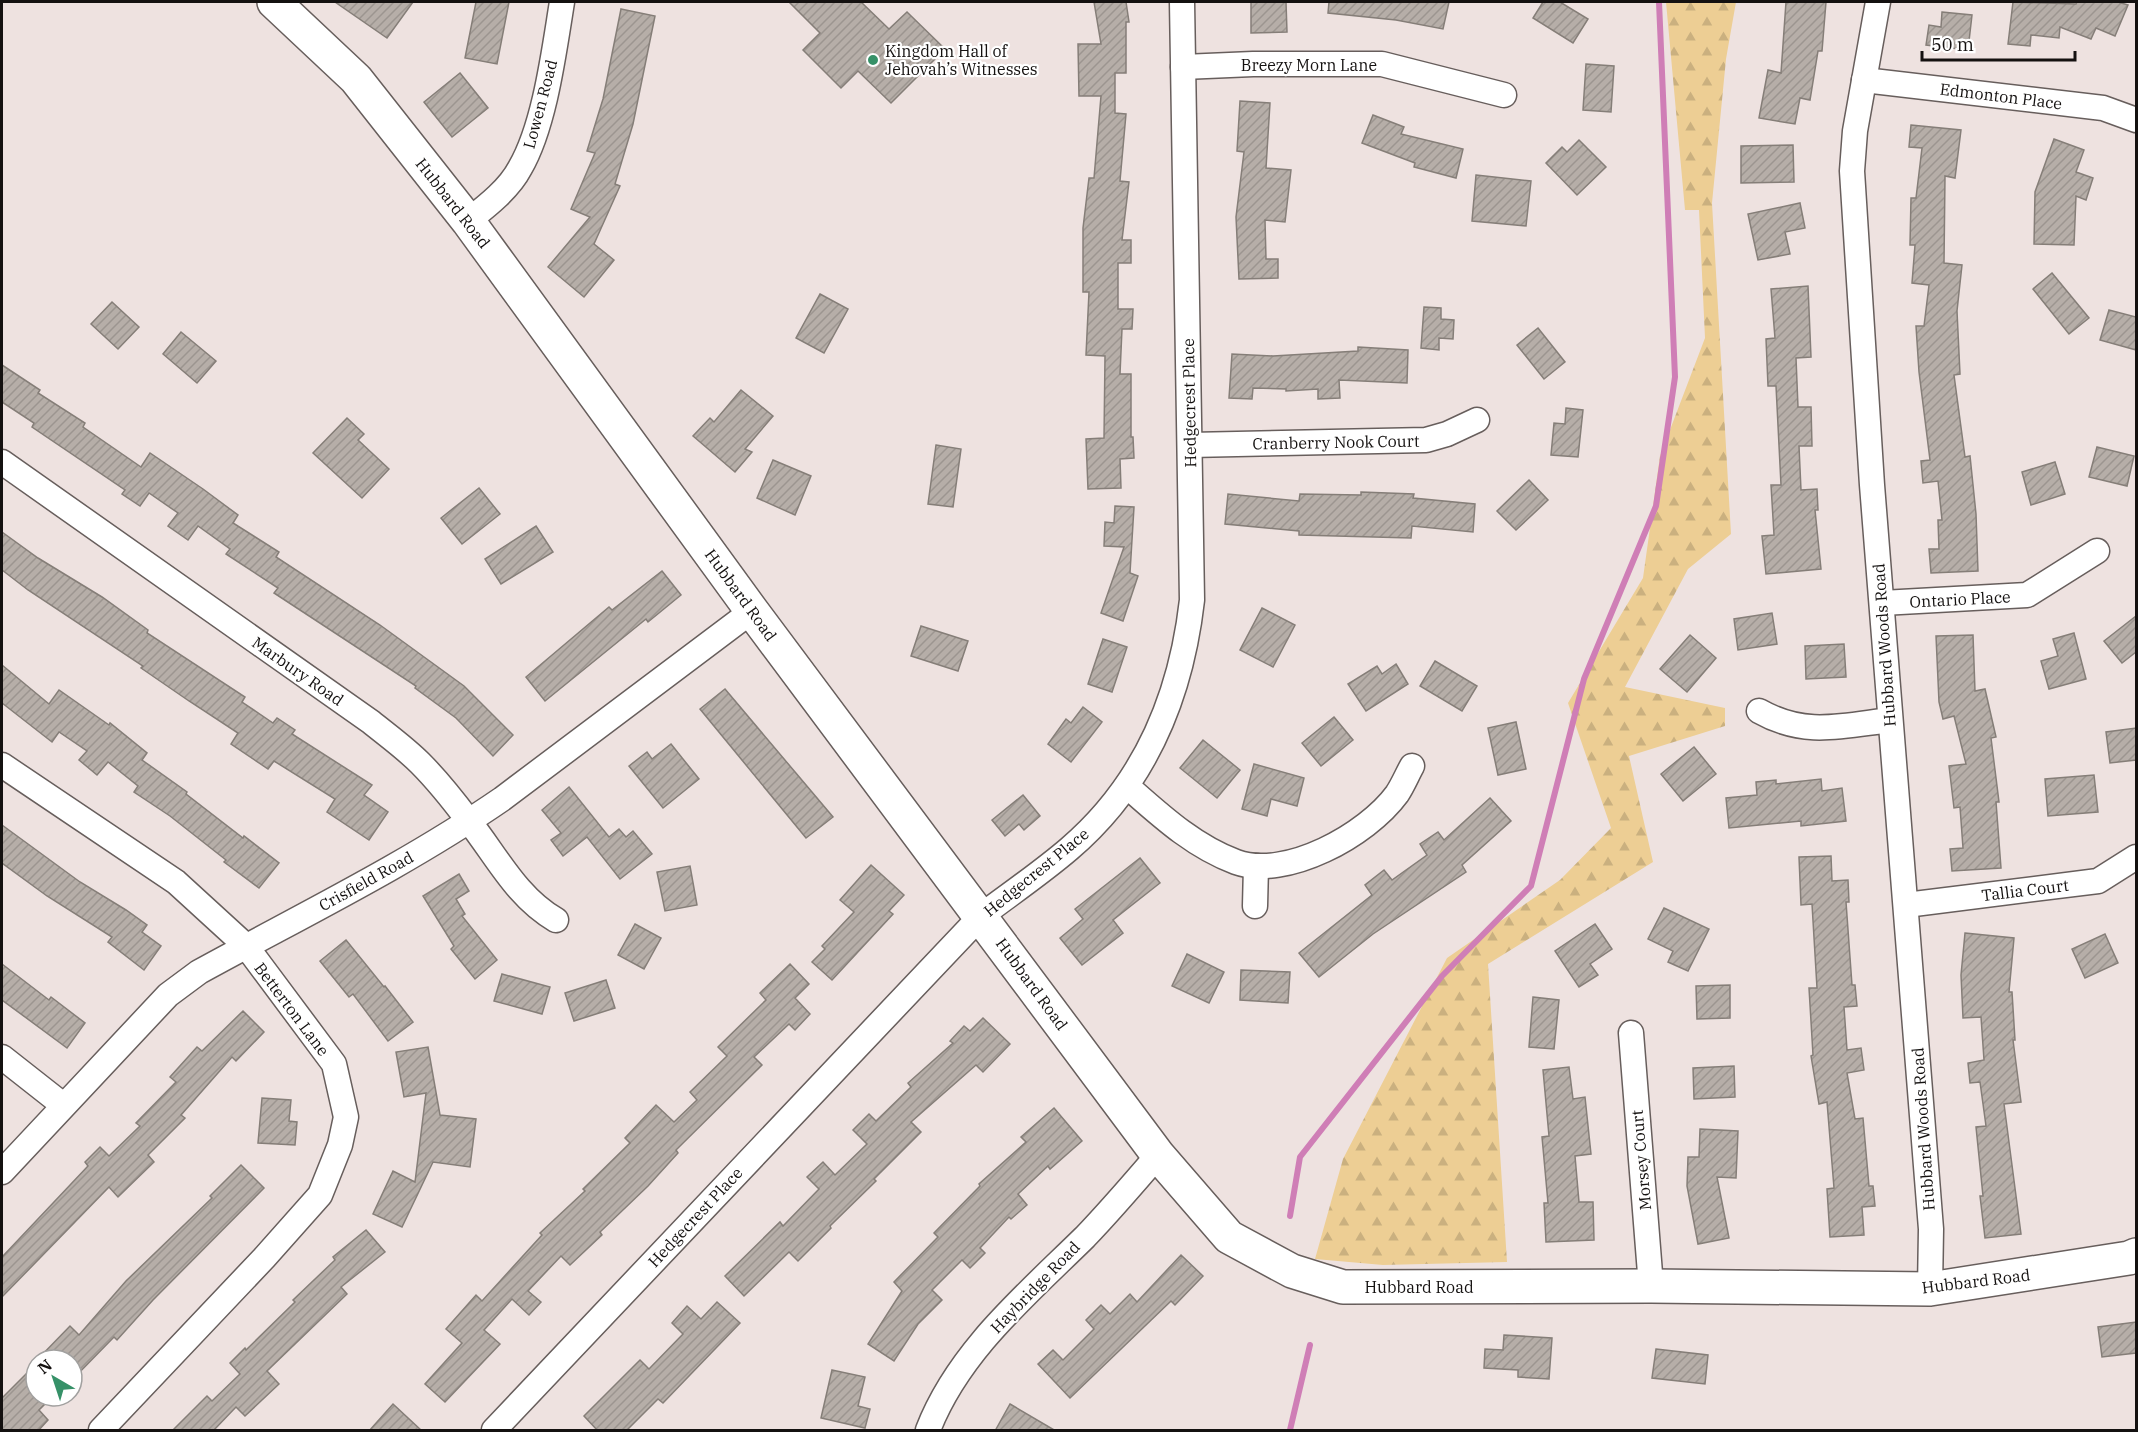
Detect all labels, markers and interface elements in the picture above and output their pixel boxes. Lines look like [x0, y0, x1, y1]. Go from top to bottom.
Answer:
scale bar [1922, 24, 2075, 62]
text: 50 m [1931, 33, 1974, 56]
place label: Kingdom Hall of Jehovah’s Witnesses [885, 41, 1038, 79]
marker: Kingdom Hall of Jehovah’s Witnesses [866, 53, 880, 67]
street label: Breezy Morn Lane [1241, 55, 1377, 75]
street label: Lowen Road [519, 57, 562, 151]
street label: Edmonton Place [1939, 79, 2063, 113]
street label: Hubbard Road [411, 154, 495, 252]
street label: Hedgecrest Place [1178, 338, 1200, 468]
street label: Cranberry Nook Court [1252, 431, 1420, 453]
street label: Hubbard Road [701, 545, 781, 645]
street label: Hubbard Woods Road [1868, 562, 1900, 727]
street label: Ontario Place [1909, 586, 2011, 612]
street label: Marbury Road [248, 632, 348, 710]
street label: Hedgecrest Place [979, 823, 1093, 921]
street label: Crisfield Road [315, 847, 417, 915]
street label: Tallia Court [1980, 875, 2070, 905]
street label: Hubbard Road [992, 934, 1072, 1034]
street label: Betterton Lane [250, 958, 334, 1060]
street label: Hubbard Woods Road [1907, 1046, 1939, 1211]
street label: Morsey Court [1627, 1109, 1655, 1211]
street label: Hedgecrest Place [644, 1163, 746, 1271]
street label: Haybridge Road [986, 1237, 1084, 1337]
street label: Hubbard Road [1921, 1264, 2032, 1298]
street label: Hubbard Road [1364, 1277, 1474, 1297]
north arrow [24, 1348, 84, 1408]
text: N [33, 1355, 56, 1378]

